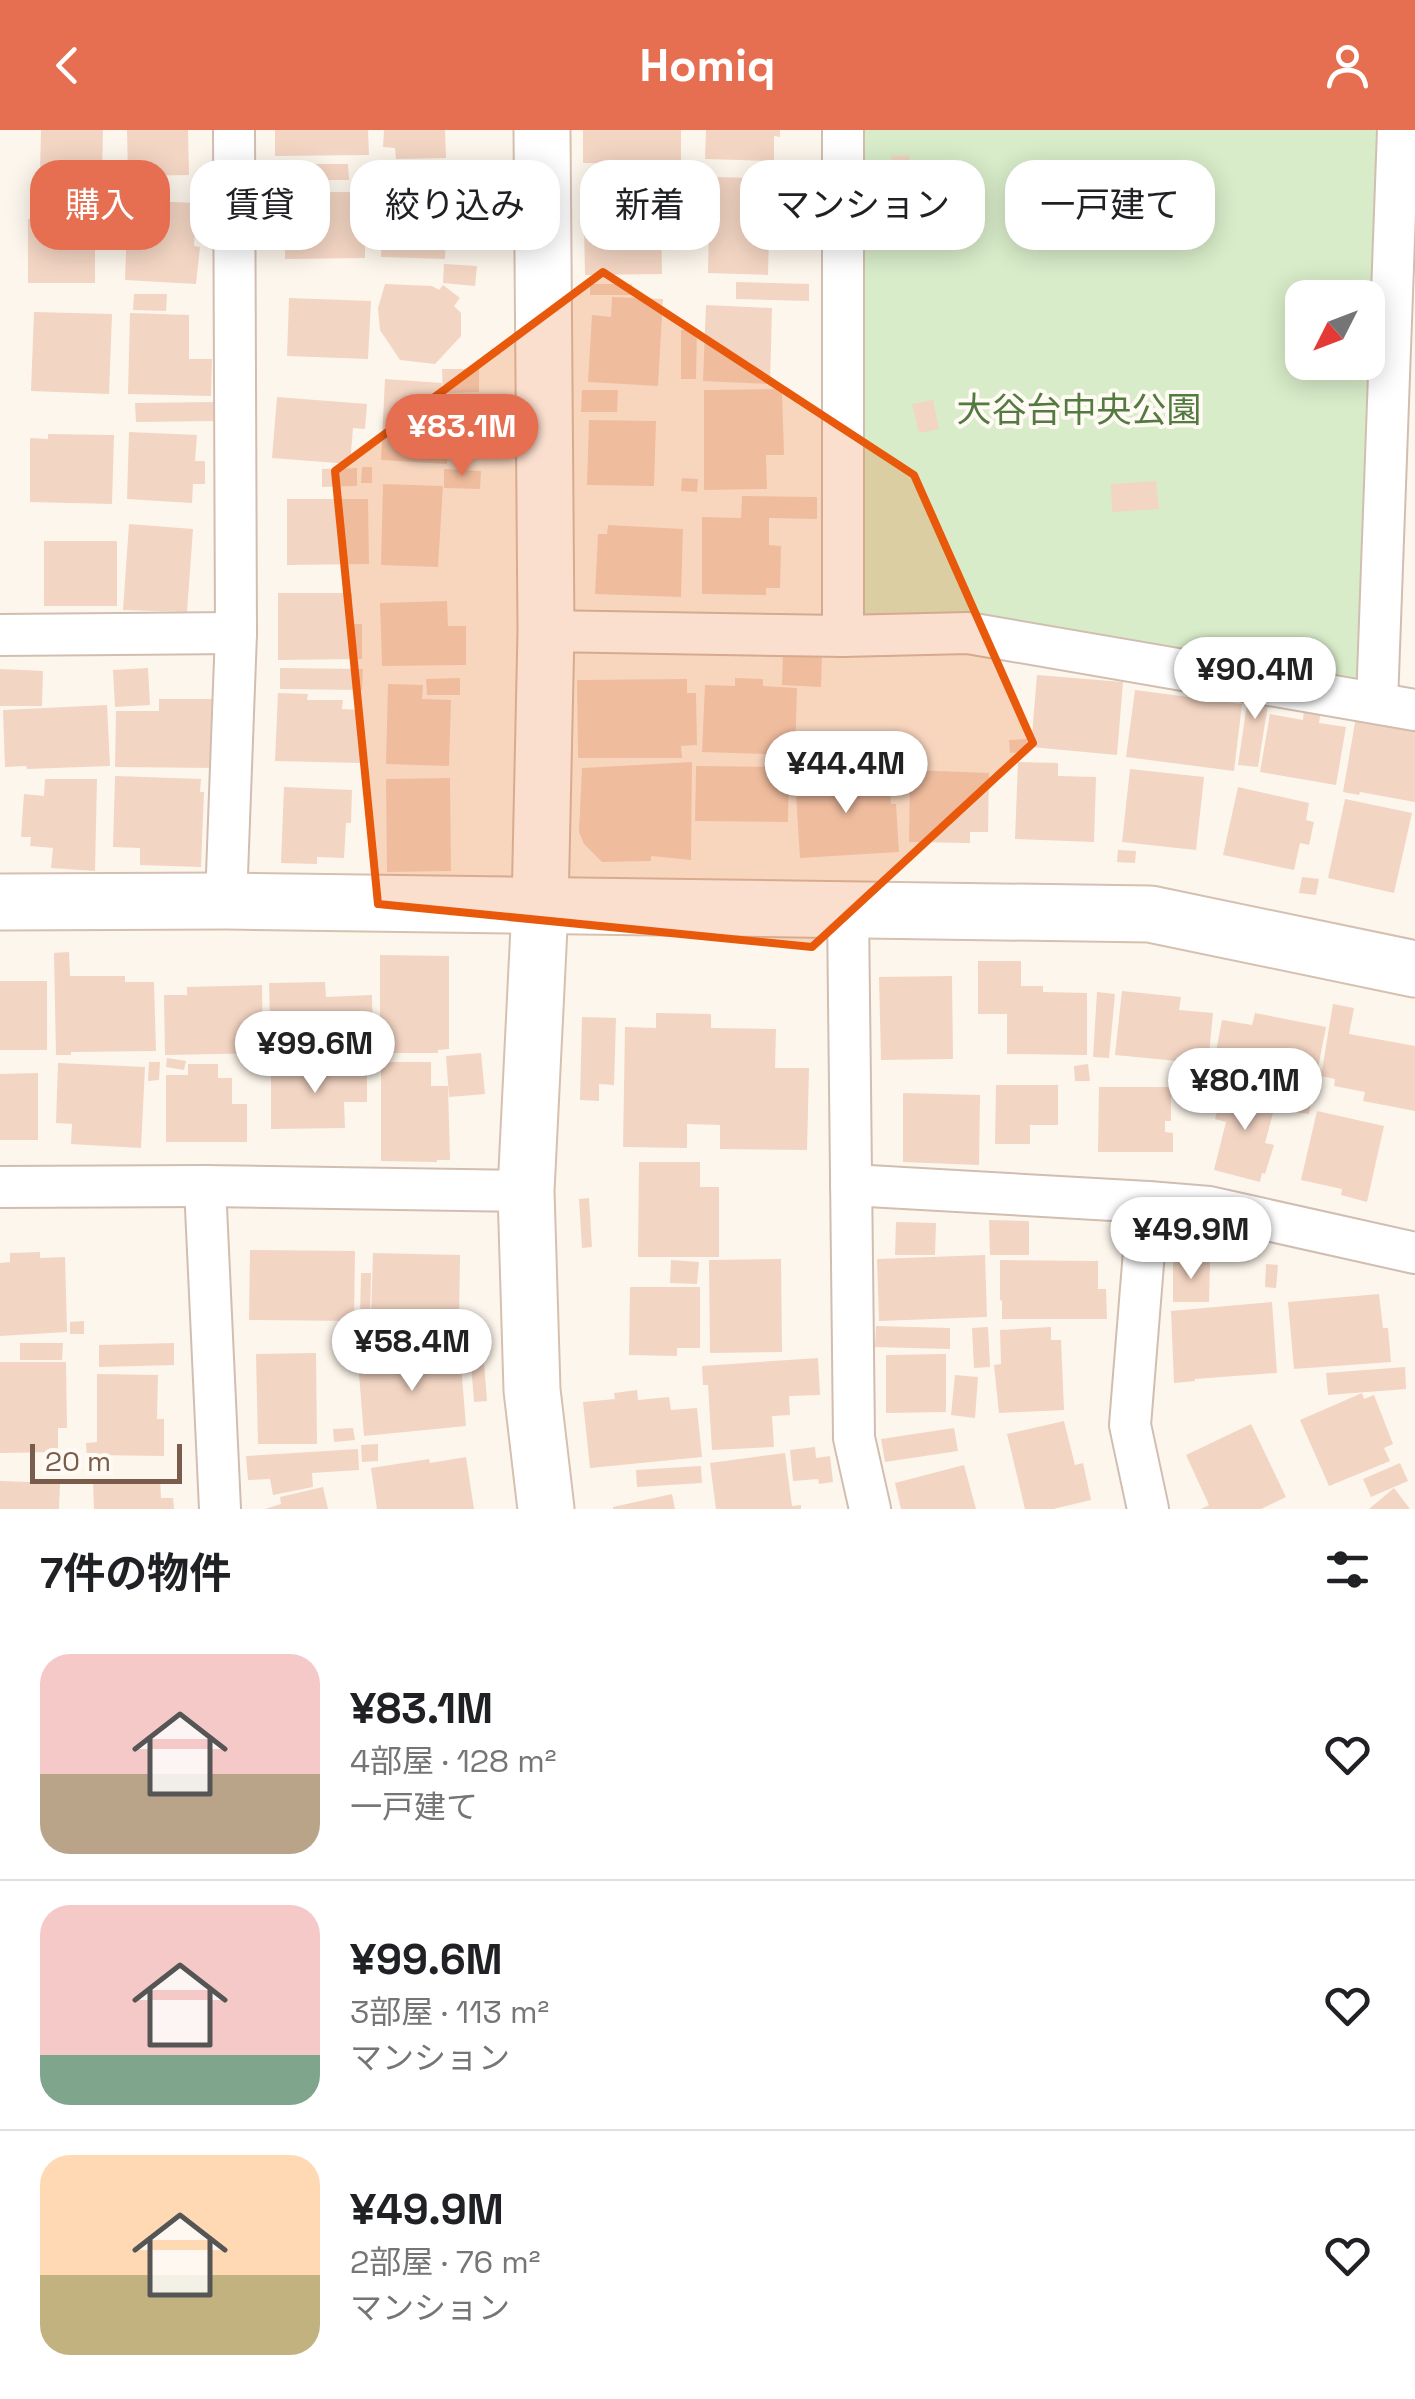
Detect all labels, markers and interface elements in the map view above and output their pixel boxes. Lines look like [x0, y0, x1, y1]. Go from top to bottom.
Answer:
text: Homiq [639, 37, 776, 94]
icon: back [40, 38, 95, 93]
icon: person [1320, 38, 1375, 93]
chip: 購入 [30, 160, 170, 250]
chip: 賃貸 [190, 160, 330, 250]
chip: 絞り込み [350, 160, 560, 250]
chip: 新着 [580, 160, 720, 250]
chip: マンション [740, 160, 985, 250]
chip: 一戸建て [1005, 160, 1215, 250]
north arrow [1285, 280, 1385, 380]
map controls [1285, 280, 1385, 380]
park label: 大谷台中央公園 [956, 388, 1202, 432]
pin: ¥83.1M [381, 394, 543, 479]
text: ¥83.1M [407, 406, 517, 446]
pin: ¥90.4M [1174, 637, 1336, 722]
text: ¥90.4M [1196, 649, 1314, 689]
pin: ¥44.4M [765, 731, 927, 816]
text: ¥44.4M [787, 743, 905, 783]
pin: ¥99.6M [234, 1011, 396, 1096]
text: ¥99.6M [257, 1023, 373, 1063]
pin: ¥80.1M [1164, 1048, 1326, 1133]
text: ¥80.1M [1190, 1060, 1300, 1100]
pin: ¥49.9M [1110, 1197, 1272, 1282]
text: ¥49.9M [1132, 1209, 1250, 1249]
pin: ¥58.4M [331, 1309, 493, 1394]
text: ¥58.4M [354, 1321, 470, 1361]
scale bar [30, 1439, 182, 1484]
text: 20 m [45, 1443, 111, 1479]
icon: filters [1320, 1542, 1375, 1597]
text: 7件の物件 [40, 1547, 231, 1600]
text: ¥83.1M [350, 1682, 493, 1735]
icon: home [120, 1694, 240, 1814]
icon: heart [1320, 1727, 1375, 1782]
text: 4部屋 · 128 m² [350, 1741, 557, 1781]
text: 一戸建て [350, 1787, 478, 1827]
text: ¥99.6M [350, 1933, 503, 1986]
icon: home [120, 1945, 240, 2065]
icon: heart [1320, 1978, 1375, 2033]
text: 3部屋 · 113 m² [350, 1992, 549, 2032]
text: マンション [350, 2038, 510, 2078]
text: ¥49.9M [350, 2183, 504, 2236]
icon: home [120, 2195, 240, 2315]
icon: heart [1320, 2228, 1375, 2283]
text: 2部屋 · 76 m² [350, 2242, 541, 2282]
text: マンション [350, 2288, 510, 2328]

